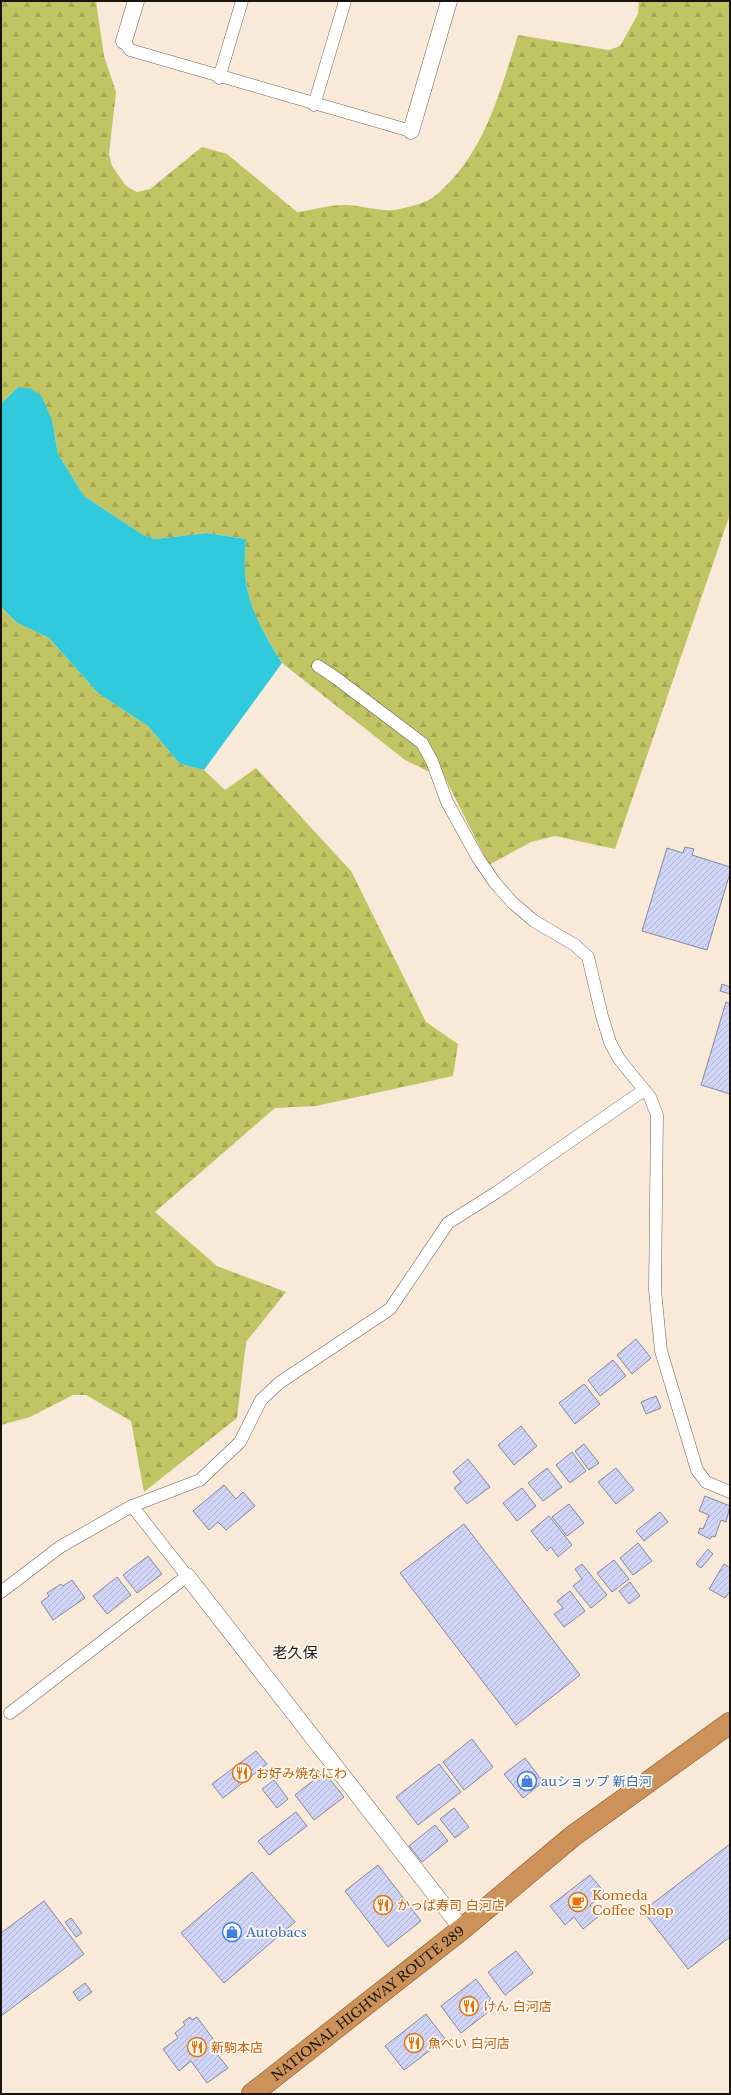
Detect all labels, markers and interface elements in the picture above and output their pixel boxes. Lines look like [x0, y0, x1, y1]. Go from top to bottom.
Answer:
district label: 老久保 [272, 1643, 318, 1662]
restaurant icon: お好み焼なにわ [231, 1762, 253, 1784]
place label: お好み焼なにわ [256, 1765, 347, 1782]
shop icon: auショップ 新白河 [516, 1770, 538, 1792]
place label: auショップ 新白河 [541, 1773, 652, 1790]
place label: Komeda Coffee Shop [592, 1887, 674, 1919]
cafe icon: Komeda Coffee Shop [567, 1891, 589, 1913]
restaurant icon: かっぱ寿司 白河店 [372, 1894, 394, 1916]
place label: かっぱ寿司 白河店 [397, 1897, 505, 1914]
shop icon: Autobacs [221, 1921, 243, 1943]
street label: NATIONAL HIGHWAY ROUTE 289 [268, 1922, 468, 2085]
place label: Autobacs [245, 1924, 307, 1941]
restaurant icon: けん 白河店 [458, 1995, 480, 2017]
place label: けん 白河店 [483, 1998, 552, 2015]
restaurant icon: 魚べい 白河店 [403, 2032, 425, 2054]
place label: 魚べい 白河店 [428, 2035, 510, 2052]
restaurant icon: 新駒本店 [186, 2036, 208, 2058]
place label: 新駒本店 [211, 2039, 263, 2056]

